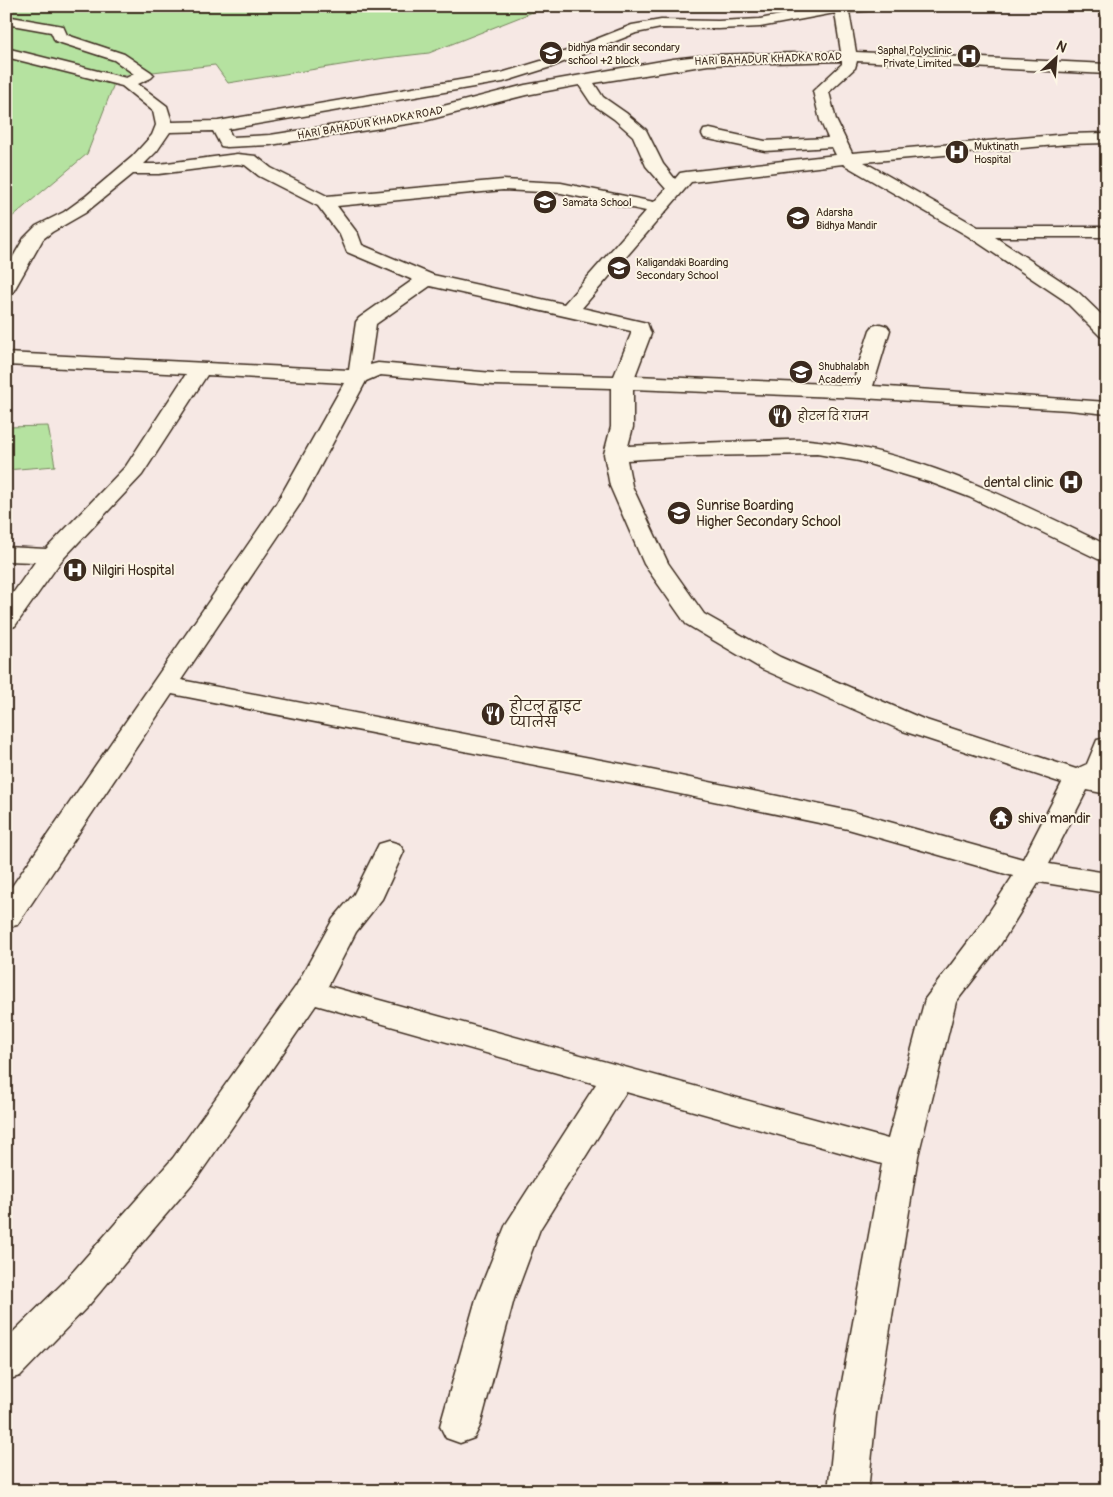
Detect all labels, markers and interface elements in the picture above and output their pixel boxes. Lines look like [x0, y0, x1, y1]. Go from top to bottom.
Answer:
north arrow [1030, 32, 1080, 82]
text: N [1053, 37, 1069, 56]
school or university icon: bidhya mandir secondary school +2 block [538, 40, 564, 66]
place label: bidhya mandir secondary school +2 block [568, 41, 680, 67]
hospital icon: Saphal Polyclinic Private Limited [956, 43, 982, 69]
place label: Saphal Polyclinic Private Limited [877, 44, 952, 70]
street label: HARI BAHADUR KHADKA ROAD [694, 50, 842, 68]
street label: HARI BAHADUR KHADKA ROAD [296, 104, 444, 142]
hospital icon: Muktinath Hospital [944, 139, 970, 165]
place label: Muktinath Hospital [974, 140, 1019, 166]
school or university icon: Samata School [532, 189, 558, 215]
place label: Samata School [562, 196, 632, 209]
school or university icon: Adarsha Bidhya Mandir [785, 205, 811, 231]
place label: Adarsha Bidhya Mandir [816, 206, 877, 232]
school or university icon: Kaligandaki Boarding Secondary School [606, 255, 632, 281]
place label: Kaligandaki Boarding Secondary School [636, 256, 729, 282]
school or university icon: Shubhalabh Academy [788, 359, 814, 385]
place label: Shubhalabh Academy [818, 360, 869, 386]
restaurant icon: होटल दि राजन [767, 403, 793, 429]
place label: होटल दि राजन [797, 407, 869, 423]
hospital icon: dental clinic [1058, 469, 1084, 495]
place label: dental clinic [984, 474, 1054, 491]
place label: Sunrise Boarding Higher Secondary School [696, 497, 841, 530]
school or university icon: Sunrise Boarding Higher Secondary School [666, 500, 692, 526]
hospital icon: Nilgiri Hospital [62, 557, 88, 583]
place label: Nilgiri Hospital [92, 562, 175, 579]
place label: होटल ह्वाइट प्यालेस [509, 695, 582, 731]
restaurant icon: होटल ह्वाइट प्यालेस [480, 701, 506, 727]
temple icon: shiva mandir [988, 805, 1014, 831]
place label: shiva mandir [1018, 810, 1091, 827]

